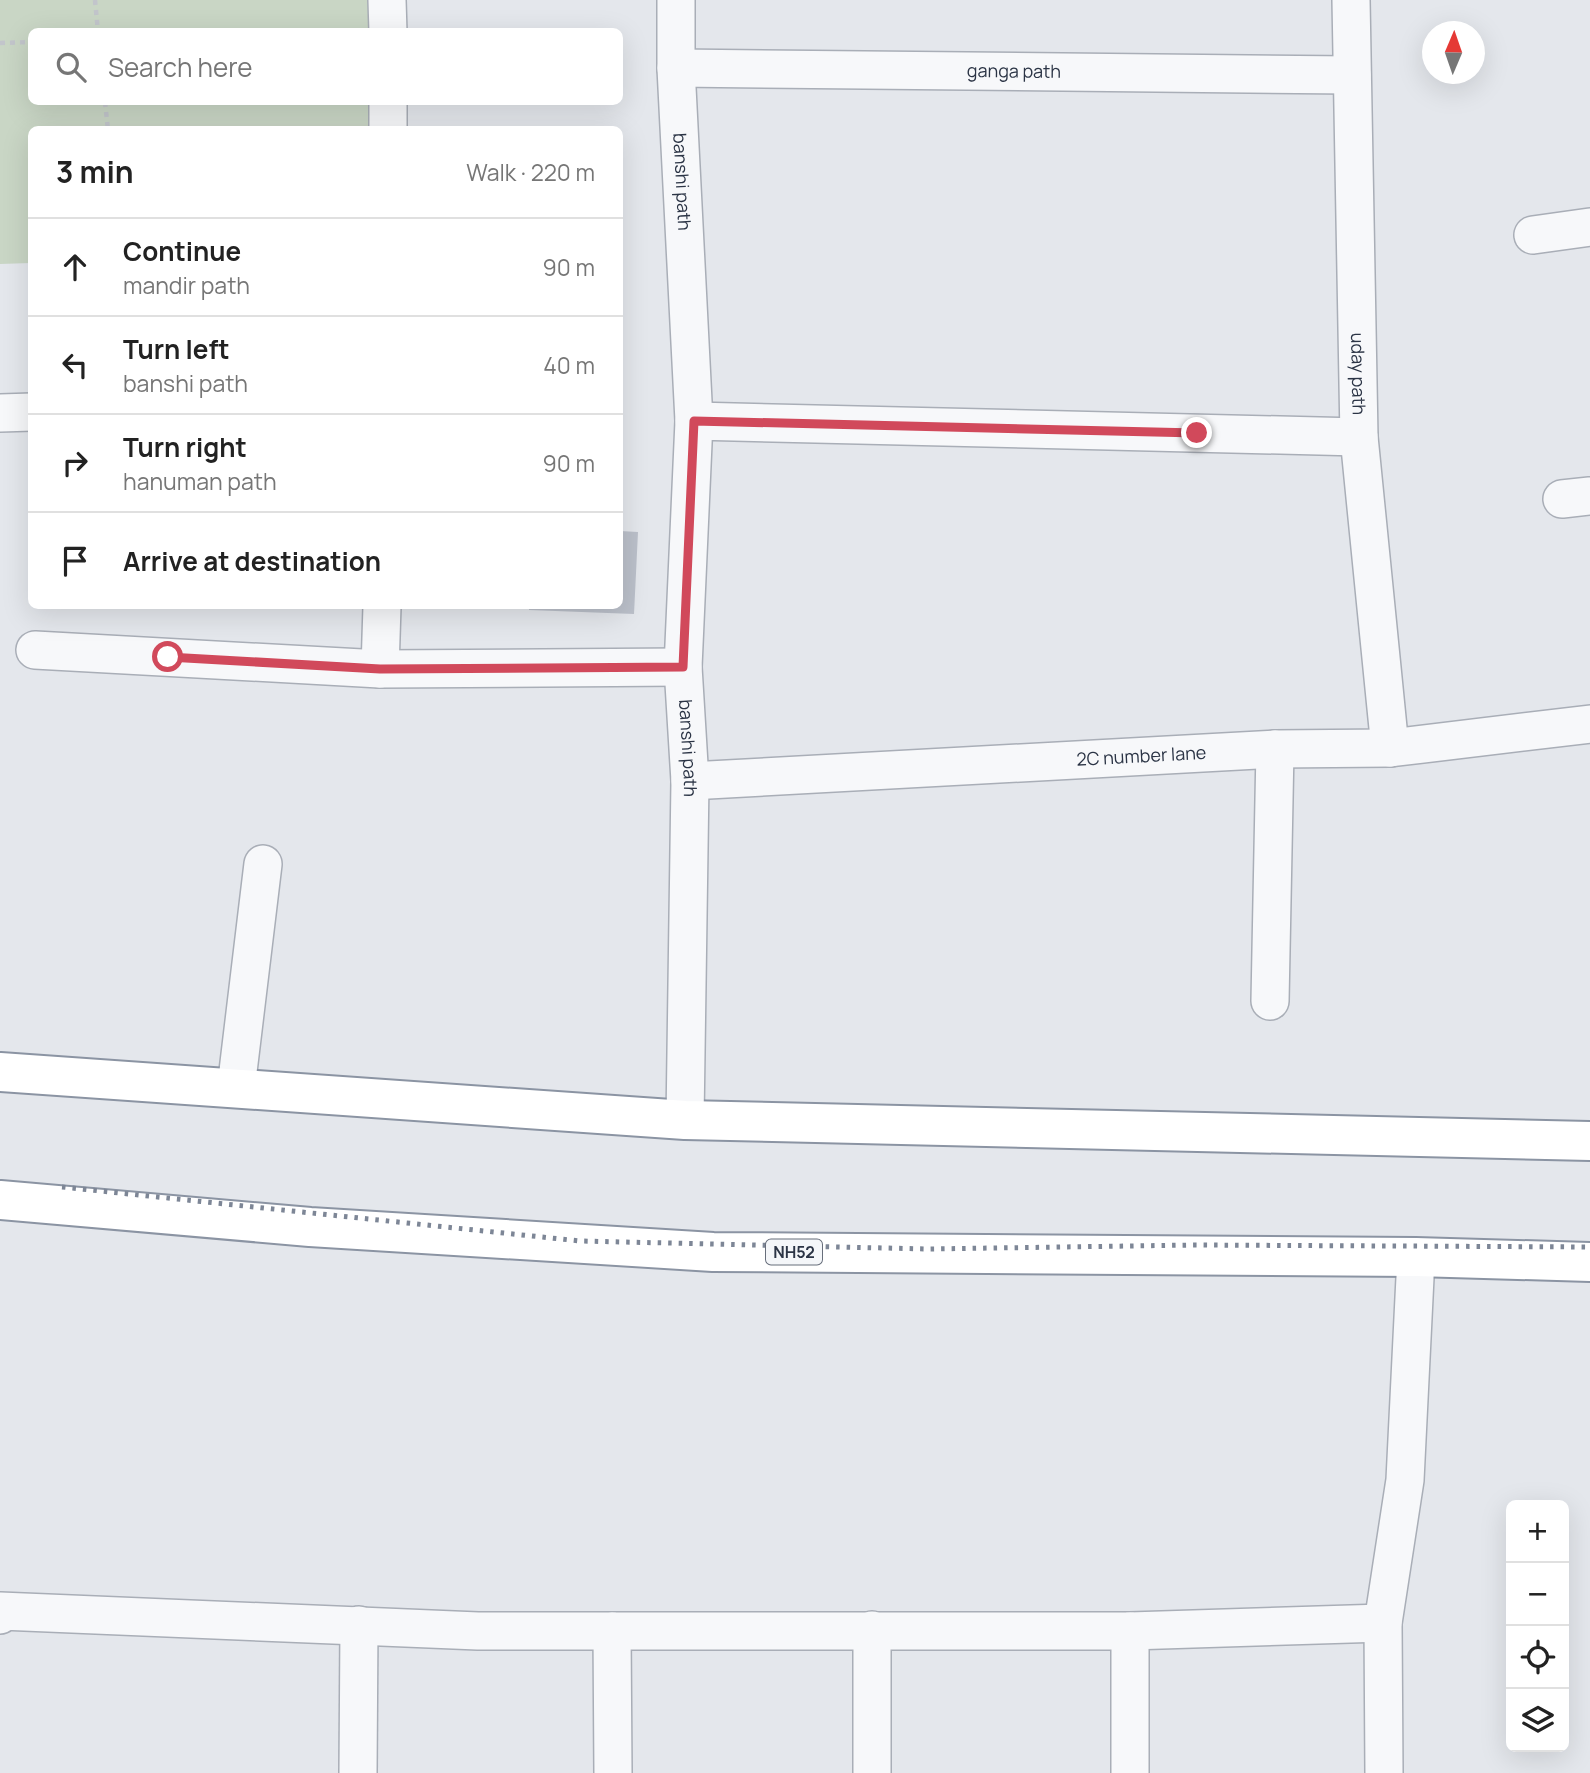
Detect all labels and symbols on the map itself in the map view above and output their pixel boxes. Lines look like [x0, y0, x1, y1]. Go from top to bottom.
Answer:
north arrow [1422, 21, 1485, 84]
street label: ganga path [967, 58, 1061, 83]
street label: banshi path [668, 132, 697, 231]
street label: uday path [1346, 332, 1372, 415]
route end [1181, 417, 1212, 448]
route start [152, 641, 183, 672]
street label: banshi path [674, 698, 703, 797]
street label: 2C number lane [1076, 740, 1207, 771]
road number: NH52 [766, 1240, 822, 1264]

